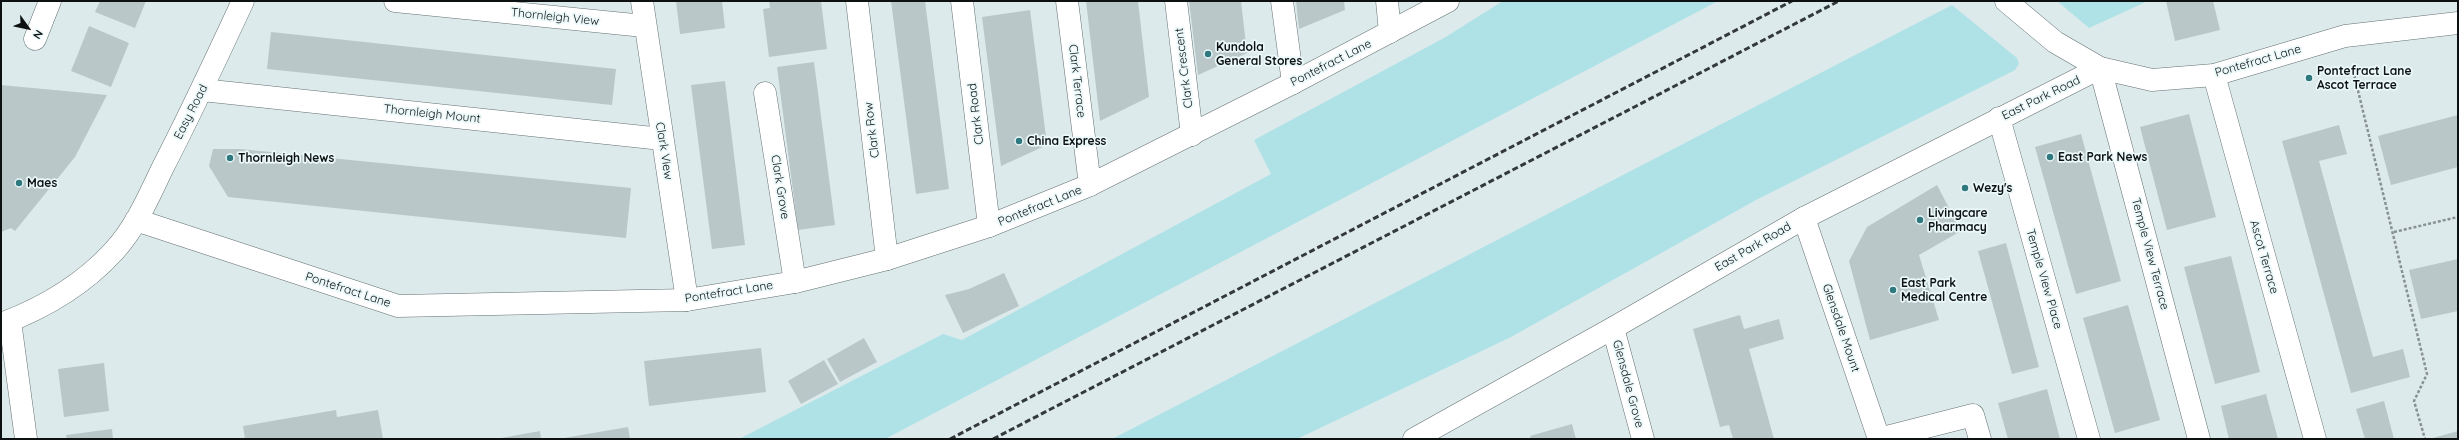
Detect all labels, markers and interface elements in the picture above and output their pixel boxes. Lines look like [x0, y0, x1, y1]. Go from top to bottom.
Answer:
street label: Thornleigh View [510, 5, 600, 29]
north arrow [8, 8, 48, 48]
text: N [30, 27, 46, 42]
street label: Clark Crescent [1172, 27, 1196, 109]
street label: Pontefract Lane [1288, 36, 1374, 90]
place label: Kundola General Stores [1216, 40, 1302, 68]
street label: Pontefract Lane [2213, 42, 2303, 80]
street label: Clark Terrace [1065, 43, 1089, 119]
marker: Kundola General Stores [1203, 49, 1213, 59]
place label: Pontefract Lane Ascot Terrace [2317, 64, 2412, 92]
street label: East Park Road [1999, 73, 2083, 123]
marker: Pontefract Lane Ascot Terrace [2304, 73, 2314, 83]
street label: Easy Road [171, 82, 211, 142]
street label: Clark Road [965, 82, 987, 146]
street label: Clark Row [861, 101, 883, 159]
street label: Thornleigh Mount [383, 102, 481, 126]
street label: Clark View [652, 121, 676, 181]
place label: China Express [1027, 134, 1106, 148]
marker: China Express [1014, 136, 1024, 146]
place label: East Park News [2058, 150, 2147, 164]
place label: Thornleigh News [238, 151, 334, 165]
marker: East Park News [2045, 152, 2055, 162]
marker: Thornleigh News [225, 153, 235, 163]
street label: Clark Grove [768, 154, 792, 220]
place label: Maes [27, 176, 57, 190]
marker: Maes [14, 178, 24, 188]
place label: Wezy's [1973, 181, 2012, 195]
street label: Pontefract Lane [996, 183, 1084, 229]
marker: Wezy's [1960, 183, 1970, 193]
street label: Temple View Terrace [2128, 197, 2172, 311]
place label: Livingcare Pharmacy [1928, 206, 1988, 234]
marker: Livingcare Pharmacy [1915, 215, 1925, 225]
street label: Ascot Terrace [2247, 218, 2281, 296]
street label: East Park Road [1712, 219, 1794, 275]
street label: Temple View Place [2023, 227, 2065, 331]
street label: Pontefract Lane [303, 269, 393, 311]
place label: East Park Medical Centre [1901, 276, 1987, 304]
street label: Pontefract Lane [684, 278, 774, 306]
street label: Glensdale Mount [1819, 282, 1863, 374]
marker: East Park Medical Centre [1888, 285, 1898, 295]
street label: Glensdale Grove [1609, 338, 1647, 430]

